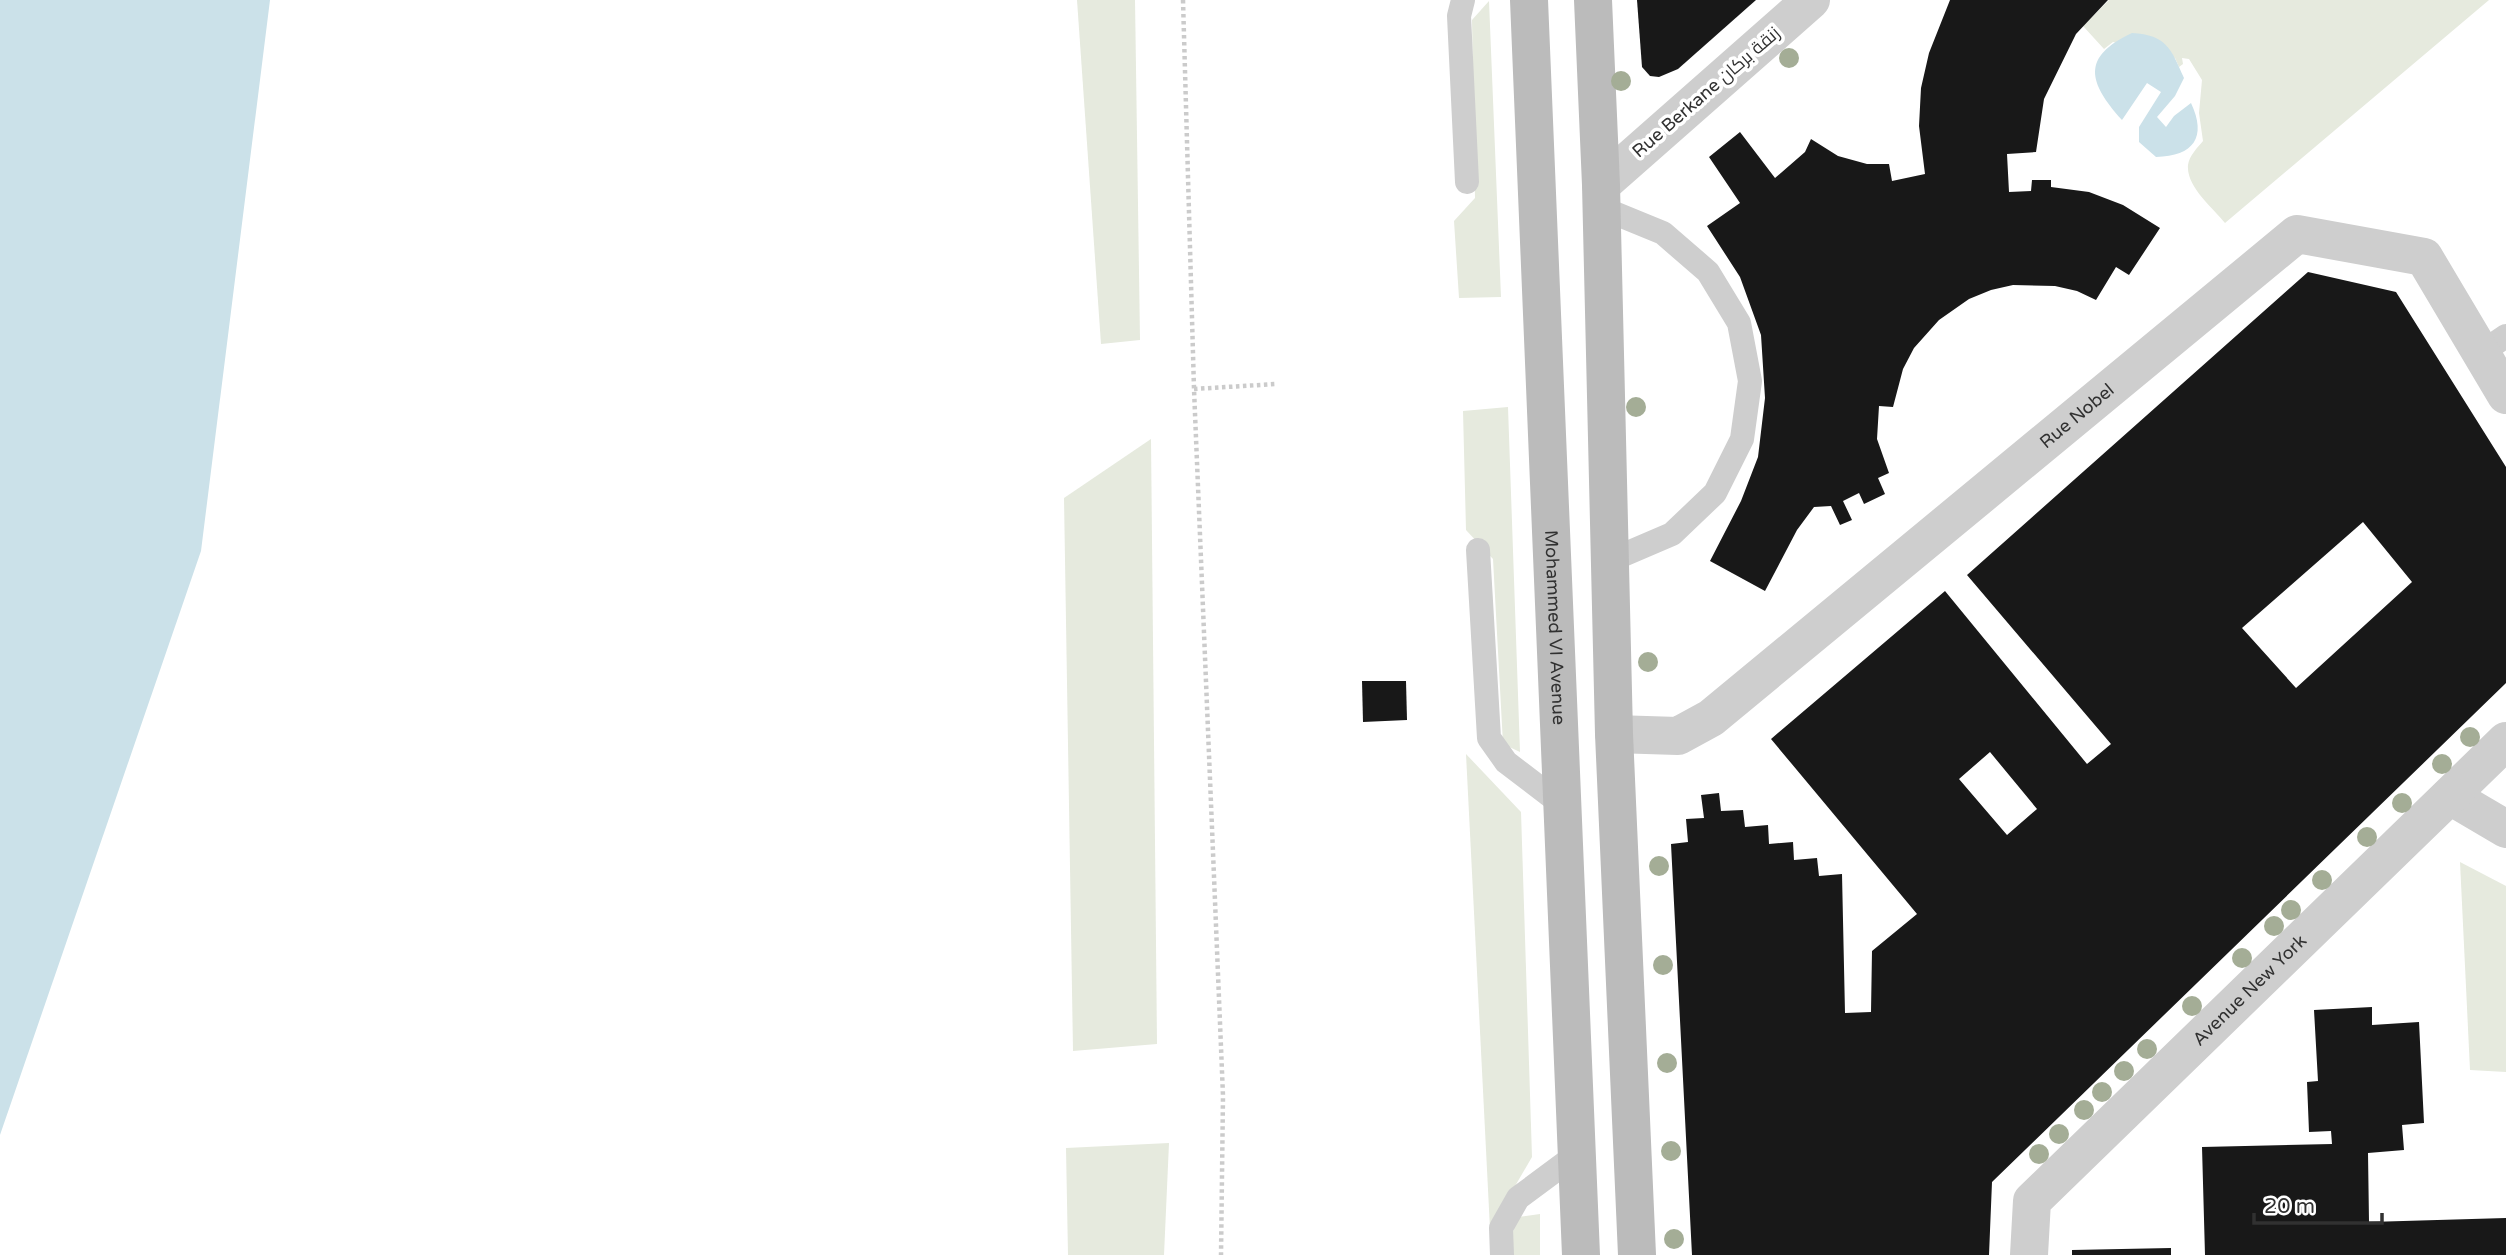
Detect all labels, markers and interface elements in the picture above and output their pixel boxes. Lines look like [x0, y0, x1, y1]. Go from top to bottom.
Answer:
street label: Rue Berkane زنقة بركان [1628, 22, 1784, 162]
street label: Rue Nobel [2035, 379, 2118, 453]
street label: Mohammed VI Avenue [1540, 529, 1570, 725]
street label: Avenue New York [2188, 930, 2311, 1050]
scale bar [2254, 1182, 2382, 1226]
text: 20 m [2264, 1194, 2315, 1219]

